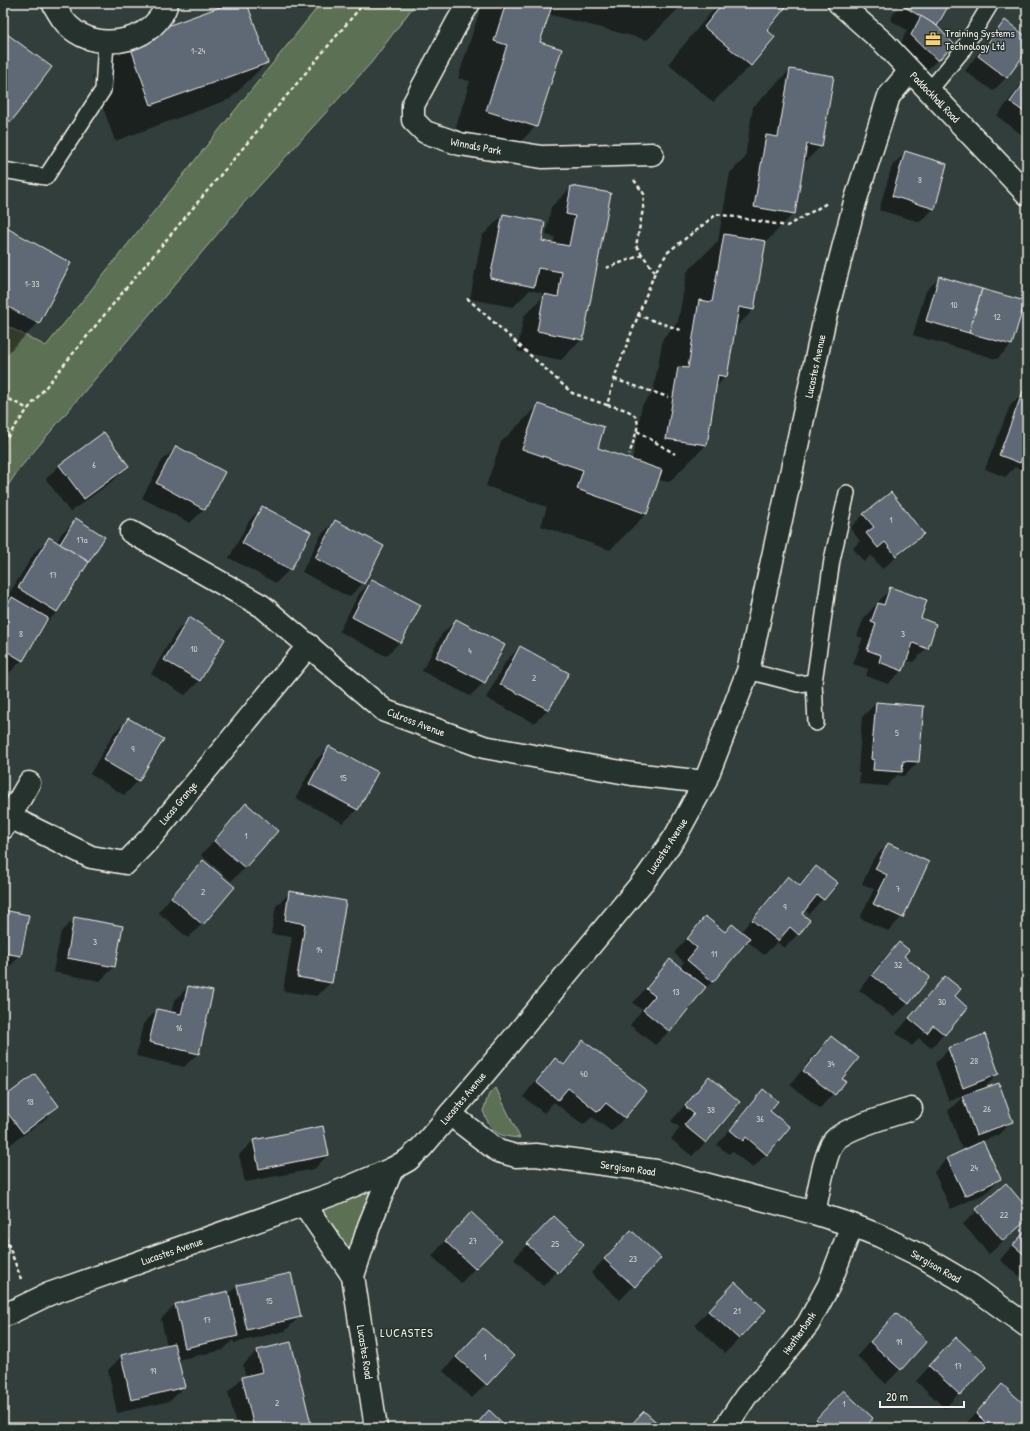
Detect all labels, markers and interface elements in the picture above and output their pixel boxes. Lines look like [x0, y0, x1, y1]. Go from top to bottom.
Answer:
place label: Training Systems Technology Ltd [945, 26, 1015, 53]
office icon: Training Systems Technology Ltd [924, 30, 942, 48]
house number: 1-24 [191, 45, 206, 57]
street label: Paddockhall Road [907, 69, 963, 126]
street label: Winnals Park [449, 134, 503, 158]
house number: 8 [918, 174, 922, 186]
house number: 1-33 [25, 278, 39, 290]
house number: 10 [950, 299, 958, 311]
house number: 12 [993, 311, 1002, 323]
street label: Lucastes Avenue [801, 333, 829, 399]
house number: 6 [92, 459, 96, 471]
house number: 1 [889, 514, 893, 526]
house number: 17a [76, 534, 88, 546]
house number: 17 [49, 569, 57, 581]
house number: 8 [19, 628, 23, 640]
house number: 3 [901, 628, 905, 640]
house number: 10 [190, 643, 198, 655]
house number: 4 [468, 645, 472, 657]
house number: 2 [532, 672, 537, 684]
street label: Culross Avenue [385, 705, 448, 740]
house number: 5 [895, 727, 899, 739]
house number: 9 [131, 743, 135, 755]
house number: 15 [339, 772, 347, 784]
street label: Lucas Grange [156, 778, 200, 827]
street label: Lucastes Avenue [644, 815, 691, 877]
house number: 1 [244, 830, 248, 842]
house number: 7 [896, 883, 901, 895]
house number: 2 [201, 886, 206, 898]
house number: 9 [783, 901, 787, 913]
house number: 3 [93, 936, 97, 948]
house number: 14 [316, 944, 323, 956]
house number: 11 [711, 948, 717, 960]
house number: 32 [894, 959, 903, 971]
house number: 13 [672, 986, 680, 998]
house number: 30 [938, 996, 946, 1008]
house number: 16 [176, 1022, 183, 1034]
house number: 28 [970, 1055, 978, 1067]
house number: 34 [827, 1058, 835, 1070]
street label: Lucastes Avenue [437, 1068, 489, 1127]
house number: 40 [580, 1068, 588, 1080]
house number: 18 [26, 1096, 34, 1108]
house number: 26 [983, 1103, 991, 1115]
house number: 38 [707, 1104, 715, 1116]
house number: 36 [756, 1113, 764, 1125]
street label: Sergison Road [600, 1157, 657, 1179]
house number: 24 [970, 1162, 978, 1174]
house number: 22 [1000, 1209, 1009, 1221]
street label: Lucastes Avenue [139, 1234, 205, 1268]
house number: 27 [469, 1235, 478, 1247]
house number: 25 [551, 1238, 559, 1250]
street label: Sergison Road [909, 1246, 964, 1286]
house number: 23 [629, 1253, 637, 1265]
house number: 15 [265, 1295, 273, 1307]
house number: 21 [733, 1305, 741, 1317]
street label: Heatherbank [779, 1308, 819, 1357]
house number: 17 [203, 1314, 211, 1326]
street label: Lucastes Road [354, 1324, 376, 1381]
district label: LUCASTES [380, 1324, 434, 1341]
house number: 19 [896, 1336, 903, 1348]
house number: 1 [483, 1351, 487, 1363]
house number: 17 [954, 1360, 962, 1372]
house number: 19 [150, 1365, 157, 1377]
scale bar [880, 1383, 964, 1409]
text: 20 m [886, 1388, 908, 1405]
house number: 2 [275, 1397, 280, 1409]
house number: 1 [842, 1398, 846, 1410]

